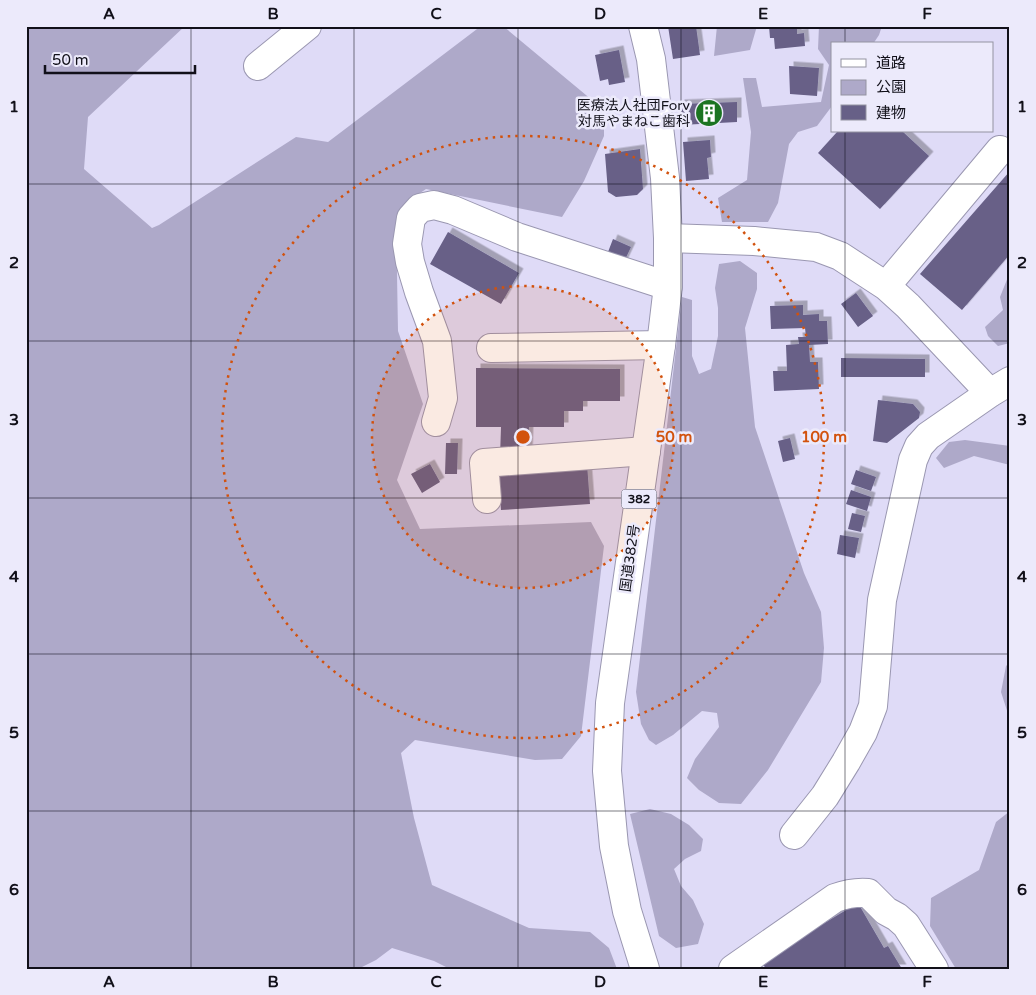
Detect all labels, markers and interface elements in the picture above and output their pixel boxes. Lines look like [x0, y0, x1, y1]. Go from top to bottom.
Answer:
text: A [103, 4, 115, 24]
text: B [267, 4, 279, 24]
text: C [430, 4, 442, 24]
text: D [594, 4, 606, 24]
text: E [758, 4, 768, 24]
text: F [922, 4, 932, 24]
scale bar [45, 42, 195, 74]
legend [831, 42, 994, 132]
text: 50 m [52, 51, 89, 69]
text: 道路 [876, 54, 906, 72]
text: 公園 [876, 78, 906, 96]
text: 1 [9, 97, 19, 117]
place label: 医療法人社団Forv 対馬やまねこ歯科 [577, 97, 691, 130]
text: 1 [1017, 97, 1027, 117]
building icon: 医療法人社団Forv 対馬やまねこ歯科 [694, 98, 724, 128]
text: 建物 [876, 104, 906, 122]
text: 2 [9, 253, 19, 273]
text: 2 [1017, 253, 1027, 273]
text: 3 [9, 410, 19, 430]
text: 3 [1017, 410, 1027, 430]
centre of rings [514, 428, 532, 446]
text: 50 m [656, 428, 692, 446]
text: 100 m [801, 428, 847, 446]
road number: 382 [622, 489, 656, 508]
street label: 国道382号 [617, 523, 643, 593]
text: 4 [9, 567, 19, 587]
text: 4 [1017, 567, 1027, 587]
text: 5 [9, 723, 19, 743]
text: 5 [1017, 723, 1027, 743]
text: 6 [9, 880, 19, 900]
text: 6 [1017, 880, 1027, 900]
text: A [103, 972, 115, 992]
text: B [267, 972, 279, 992]
text: C [430, 972, 442, 992]
text: D [594, 972, 606, 992]
text: E [758, 972, 768, 992]
text: F [922, 972, 932, 992]

